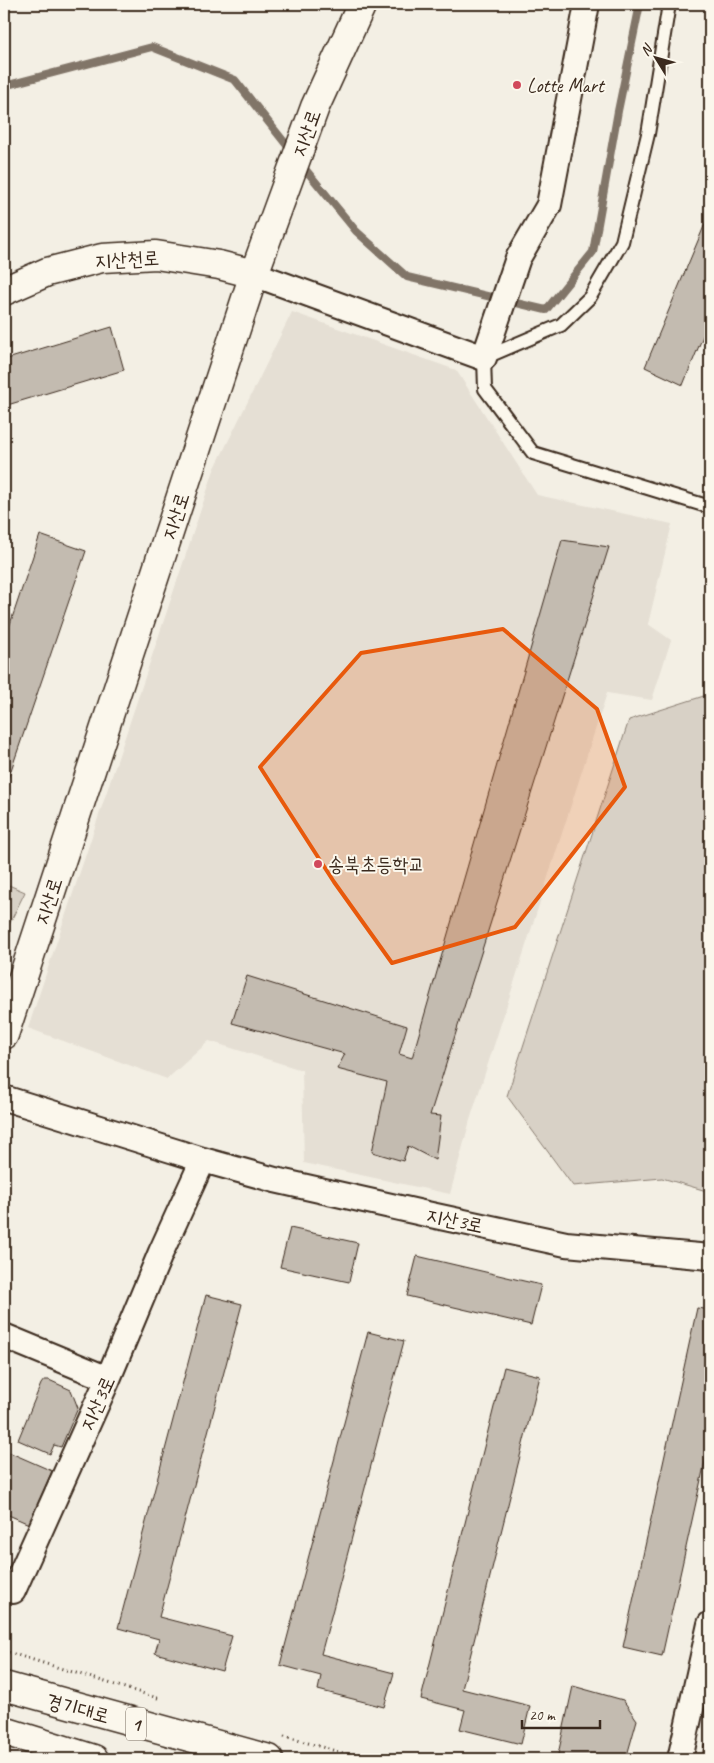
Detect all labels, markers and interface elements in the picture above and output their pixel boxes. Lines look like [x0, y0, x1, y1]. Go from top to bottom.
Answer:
north arrow [632, 32, 682, 82]
text: N [637, 40, 657, 59]
place label: Lotte Mart [527, 73, 606, 98]
marker: Lotte Mart [511, 79, 523, 91]
street label: 지산로 [286, 106, 326, 160]
street label: 지산천로 [94, 245, 160, 274]
street label: 지산로 [156, 489, 195, 543]
place label: 송북초등학교 [328, 852, 425, 877]
marker: 송북초등학교 [312, 858, 324, 870]
street label: 지산로 [29, 874, 68, 928]
street label: 지산3로 [424, 1202, 486, 1239]
street label: 지산3로 [74, 1372, 121, 1434]
street label: 경기대로 [44, 1688, 112, 1729]
scale bar [522, 1698, 599, 1730]
text: 20 m [529, 1706, 556, 1725]
road number: 1 [126, 1708, 146, 1740]

